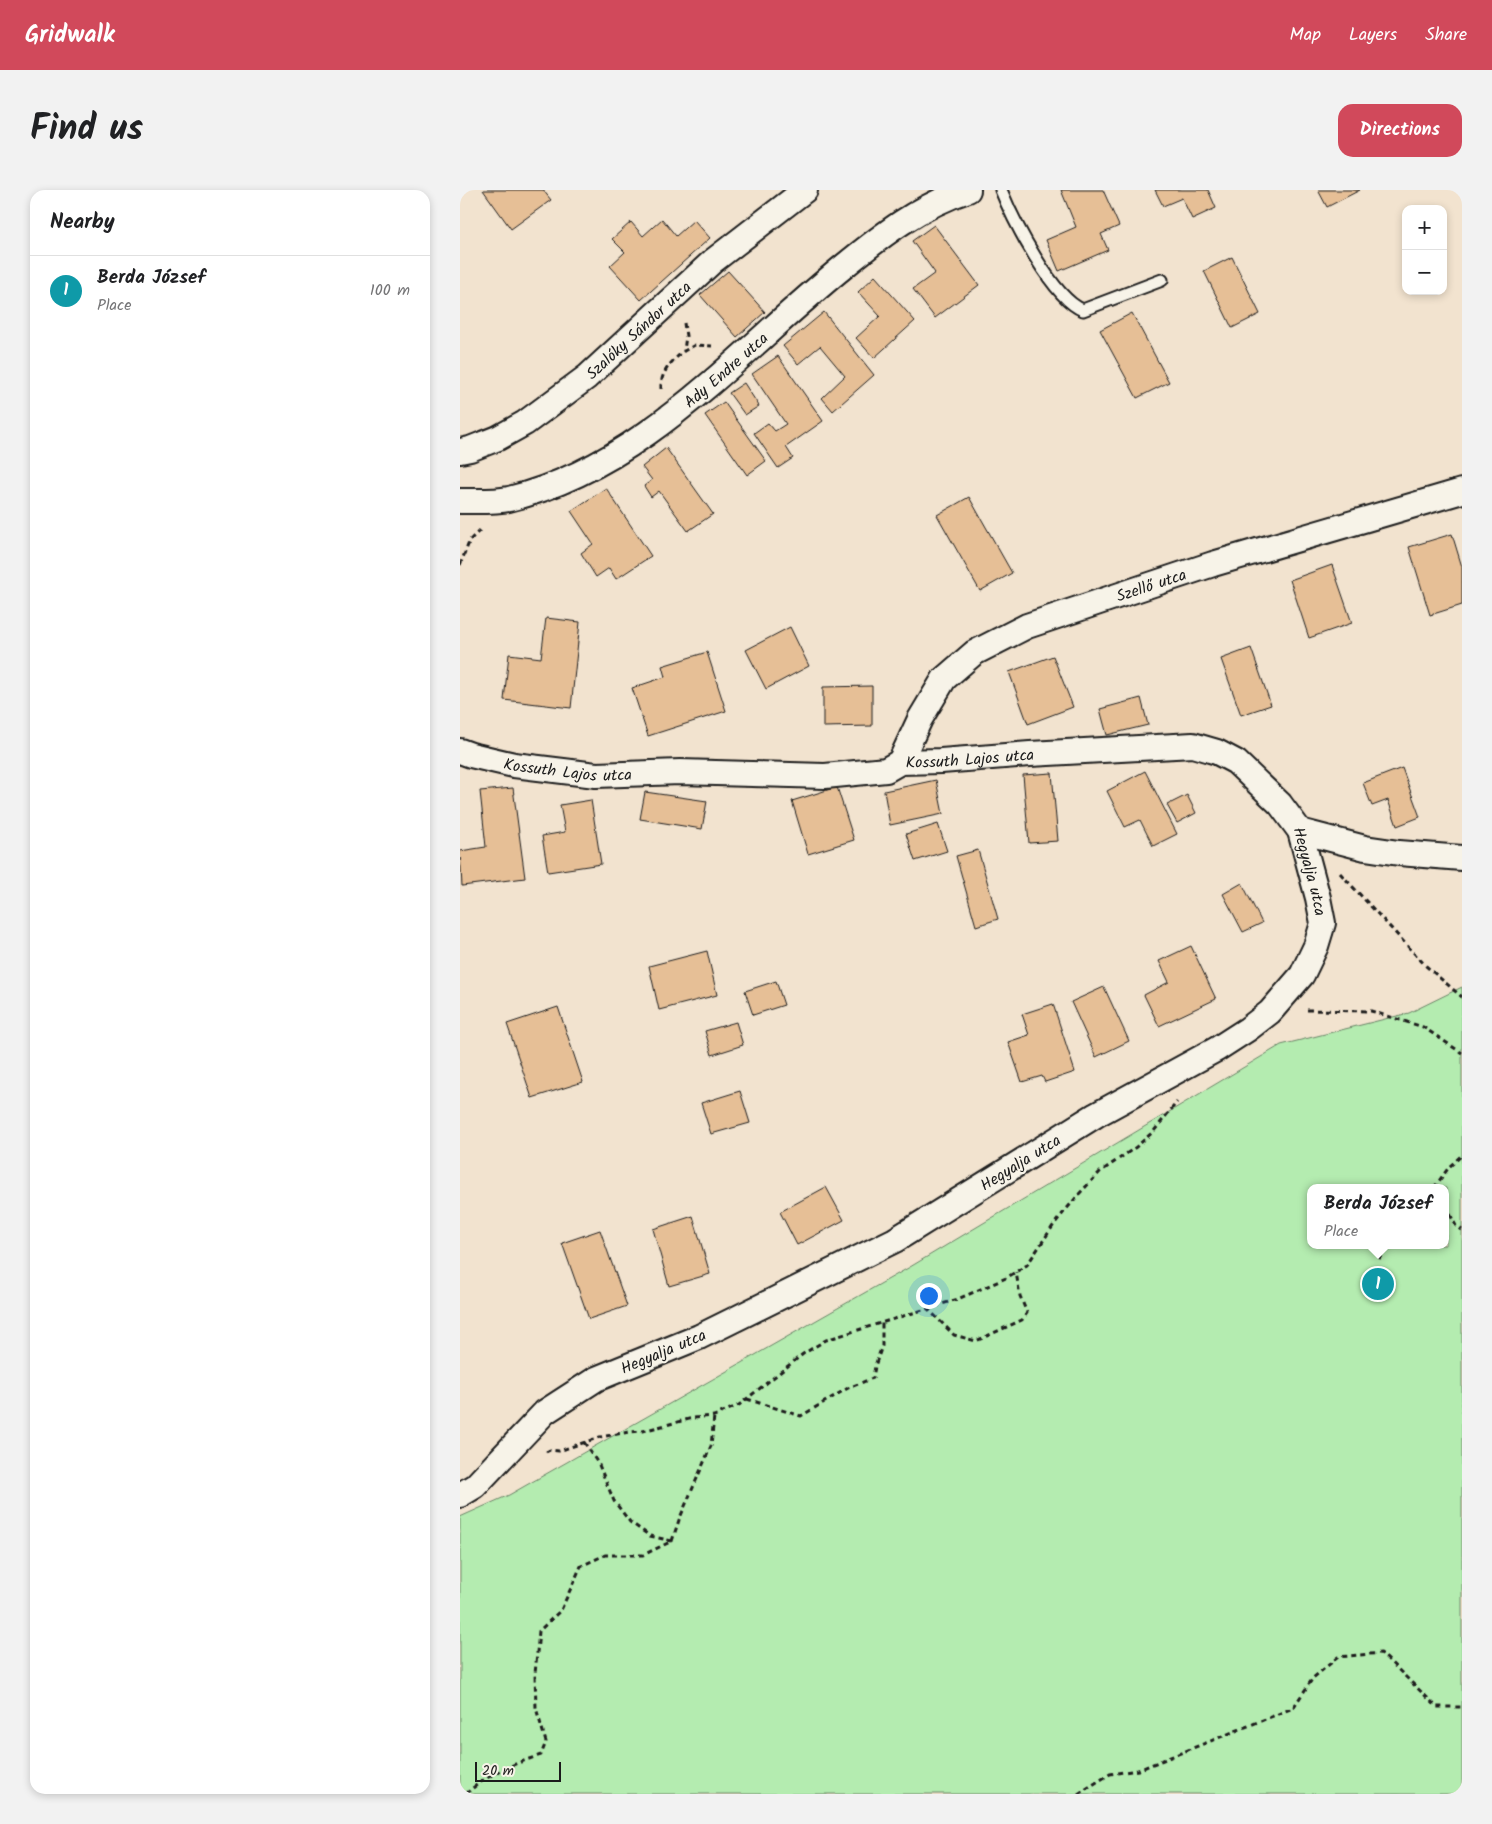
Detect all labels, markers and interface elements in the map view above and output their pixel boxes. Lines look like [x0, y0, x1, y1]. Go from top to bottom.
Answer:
text: Gridwalk [25, 16, 115, 55]
text: Map [1290, 21, 1321, 50]
text: Layers [1349, 21, 1397, 50]
text: Share [1425, 21, 1467, 50]
text: Find us [30, 102, 143, 158]
button: Directions [1338, 104, 1462, 157]
map controls [1402, 205, 1447, 295]
button: + [1402, 205, 1447, 250]
text: Nearby [50, 206, 115, 239]
button: − [1402, 250, 1447, 295]
text: Berda József [97, 263, 206, 293]
street label: Szalóky Sándor utca [581, 276, 698, 386]
text: 1 [64, 278, 68, 303]
text: 100 m [370, 278, 410, 303]
text: Place [97, 293, 131, 318]
street label: Ady Endre utca [679, 327, 774, 415]
street label: Szellő utca [1113, 563, 1190, 609]
street label: Kossuth Lajos utca [905, 743, 1035, 776]
street label: Kossuth Lajos utca [501, 752, 632, 789]
street label: Hegyalja utca [1285, 824, 1332, 918]
street label: Hegyalja utca [976, 1129, 1066, 1198]
popup [1307, 1184, 1449, 1249]
text: Berda József [1324, 1189, 1432, 1219]
text: Place [1324, 1219, 1358, 1244]
pin: 1 [1362, 1265, 1394, 1303]
your location [916, 1283, 942, 1309]
street label: Hegyalja utca [617, 1323, 710, 1382]
scale bar [475, 1759, 561, 1782]
text: 20 m [482, 1760, 514, 1782]

